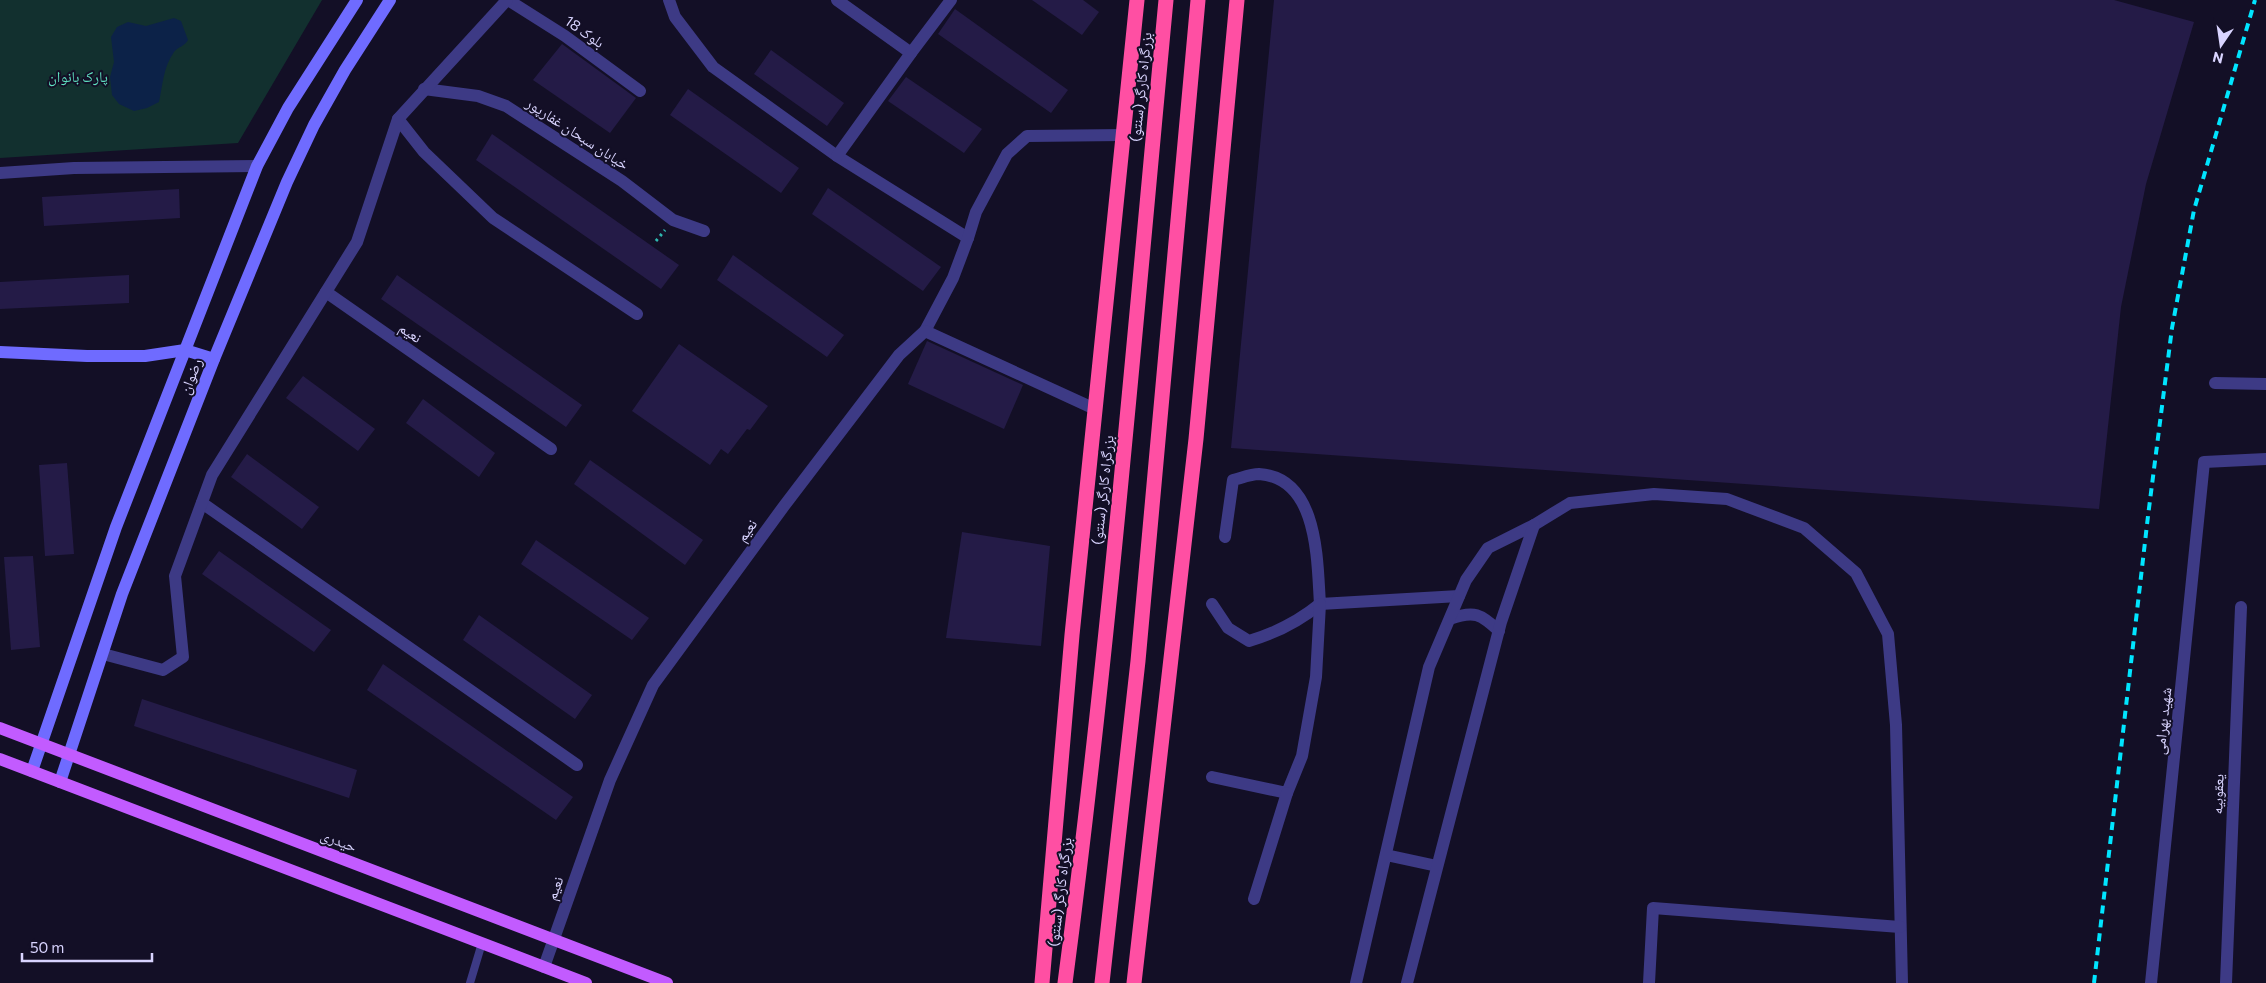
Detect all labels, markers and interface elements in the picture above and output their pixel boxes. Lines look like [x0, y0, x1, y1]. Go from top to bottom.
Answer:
street label: بلوک 18 [561, 11, 608, 52]
north arrow [2196, 20, 2246, 70]
street label: بزرگراه کارگر (سنتو) [1125, 31, 1156, 143]
text: N [2211, 49, 2225, 68]
park label: پارک بانوان [48, 67, 108, 87]
street label: خیابان سبحان غفارپور [521, 93, 633, 175]
street label: نعیم [395, 318, 426, 348]
street label: رضوان [175, 355, 207, 397]
street label: بزرگراه کارگر (سنتو) [1087, 434, 1118, 546]
street label: نعیم [732, 515, 762, 546]
street label: شهید بهرامی [2150, 686, 2176, 756]
street label: یعقوبیه [2207, 773, 2228, 815]
street label: حیدری [318, 825, 360, 857]
street label: بزرگراه کارگر (سنتو) [1043, 836, 1076, 948]
street label: نعیم [541, 874, 568, 903]
scale bar [22, 930, 152, 962]
text: 50 m [30, 938, 64, 956]

